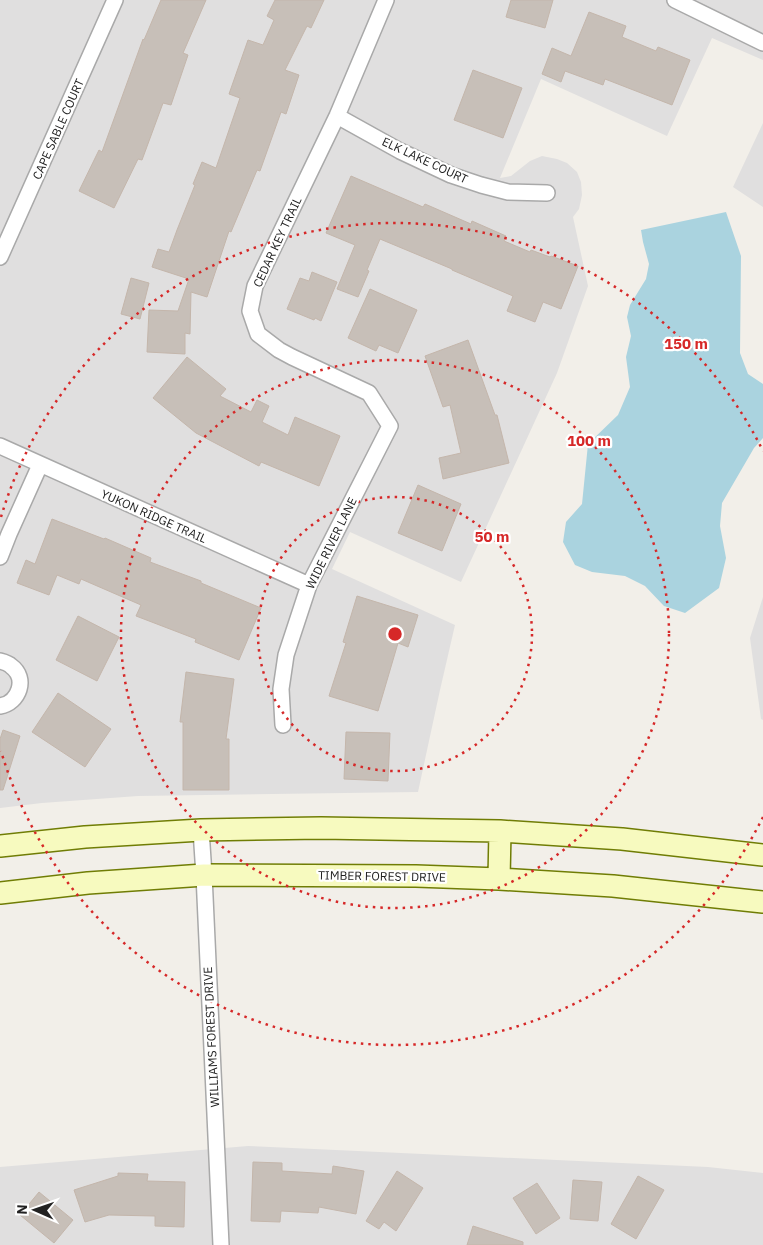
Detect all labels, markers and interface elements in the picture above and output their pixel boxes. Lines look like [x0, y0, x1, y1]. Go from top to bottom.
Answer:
street label: CAPE SABLE COURT [29, 76, 87, 182]
street label: ELK LAKE COURT [380, 134, 470, 187]
street label: CEDAR KEY TRAIL [250, 194, 304, 290]
text: 150 m [664, 334, 708, 353]
text: 100 m [567, 431, 611, 450]
street label: YUKON RIDGE TRAIL [99, 486, 209, 546]
street label: WIDE RIVER LANE [302, 495, 360, 591]
text: 50 m [475, 527, 509, 546]
centre of rings [386, 625, 404, 643]
street label: TIMBER FOREST DRIVE [318, 867, 446, 885]
street label: WILLIAMS FOREST DRIVE [200, 966, 222, 1108]
north arrow [10, 1185, 60, 1235]
text: N [13, 1204, 31, 1215]

